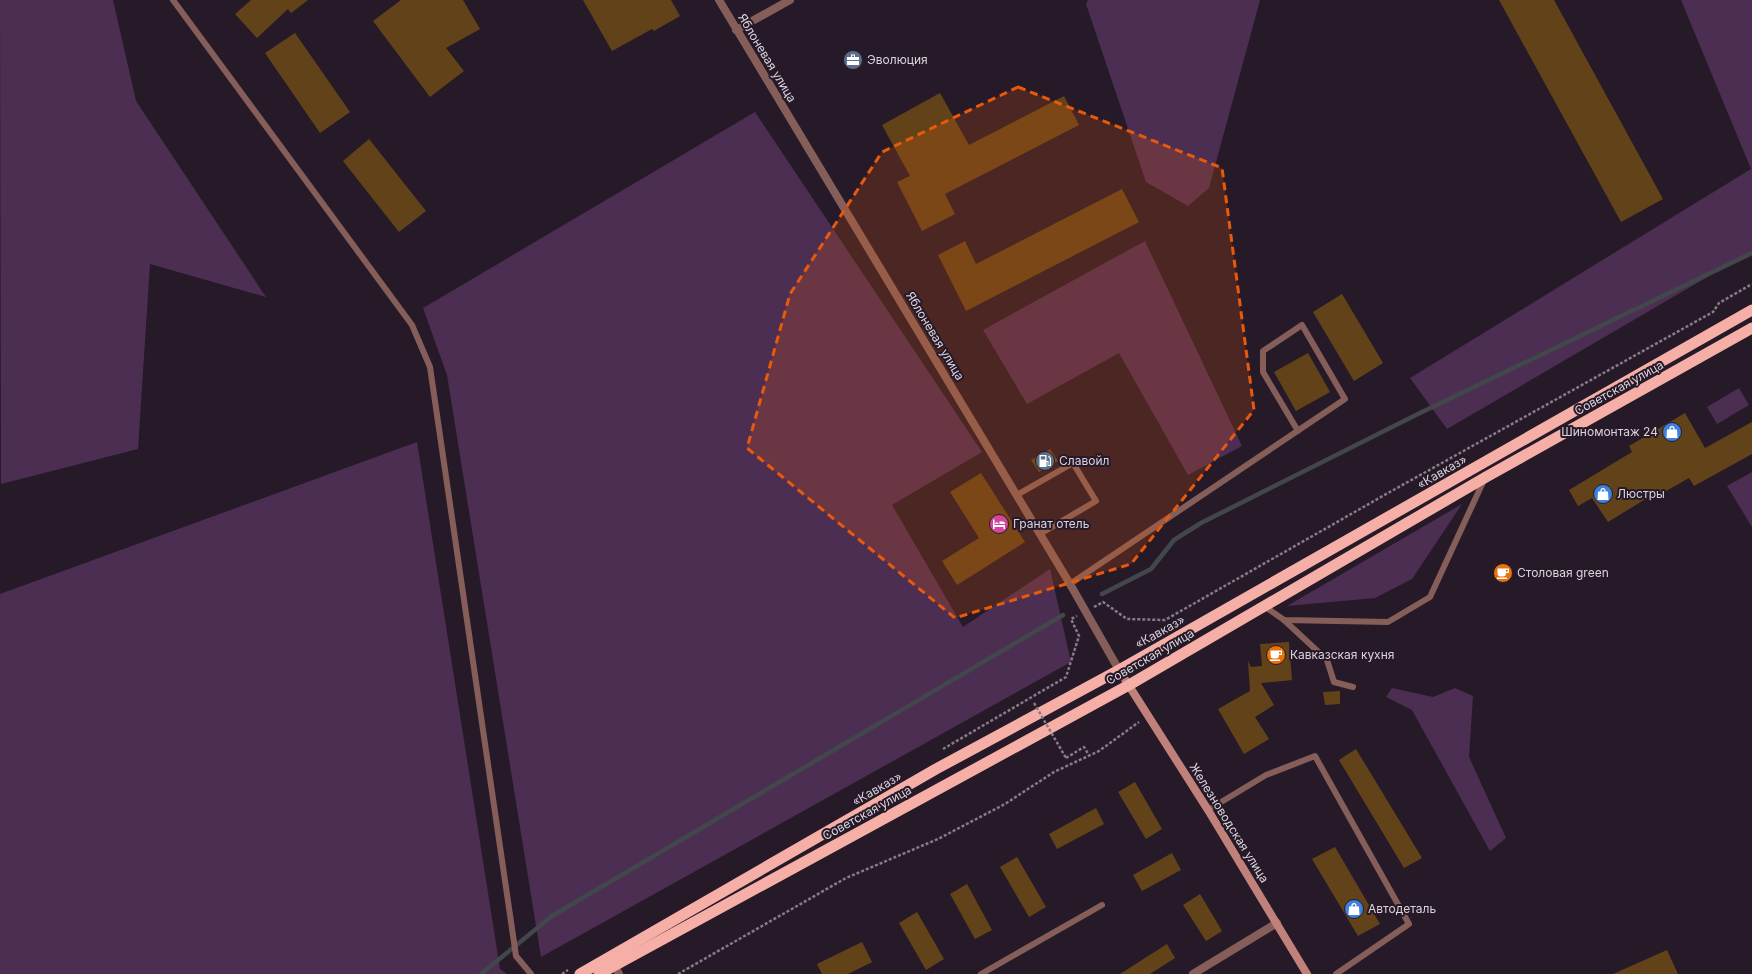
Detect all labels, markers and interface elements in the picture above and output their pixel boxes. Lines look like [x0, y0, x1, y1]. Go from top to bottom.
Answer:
street label: Яблоневая улица [735, 11, 800, 105]
office icon: Эволюция [842, 49, 864, 71]
place label: Эволюция [867, 52, 928, 67]
street label: Яблоневая улица [903, 289, 968, 383]
street label: Советская улица [1572, 357, 1666, 418]
shop icon: Шиномонтаж 24 [1661, 421, 1683, 443]
place label: Шиномонтаж 24 [1561, 424, 1658, 439]
fuel station icon: Славойл [1034, 450, 1056, 472]
street label: «Кавказ» [1414, 451, 1469, 492]
place label: Славойл [1059, 453, 1109, 468]
shop icon: Люстры [1592, 483, 1614, 505]
place label: Люстры [1617, 486, 1665, 501]
hotel icon: Гранат отель [988, 513, 1010, 535]
place label: Гранат отель [1013, 516, 1090, 531]
cafe icon: Столовая green [1492, 562, 1514, 584]
place label: Столовая green [1517, 565, 1609, 580]
street label: «Кавказ» [1132, 612, 1187, 651]
street label: Советская улица [1103, 625, 1197, 688]
cafe icon: Кавказская кухня [1265, 644, 1287, 666]
place label: Кавказская кухня [1290, 647, 1394, 662]
street label: Железноводская улица [1186, 760, 1272, 885]
street label: «Кавказ» [849, 768, 904, 809]
street label: Советская улица [820, 782, 914, 843]
shop icon: Автодеталь [1343, 898, 1365, 920]
place label: Автодеталь [1368, 901, 1436, 916]

